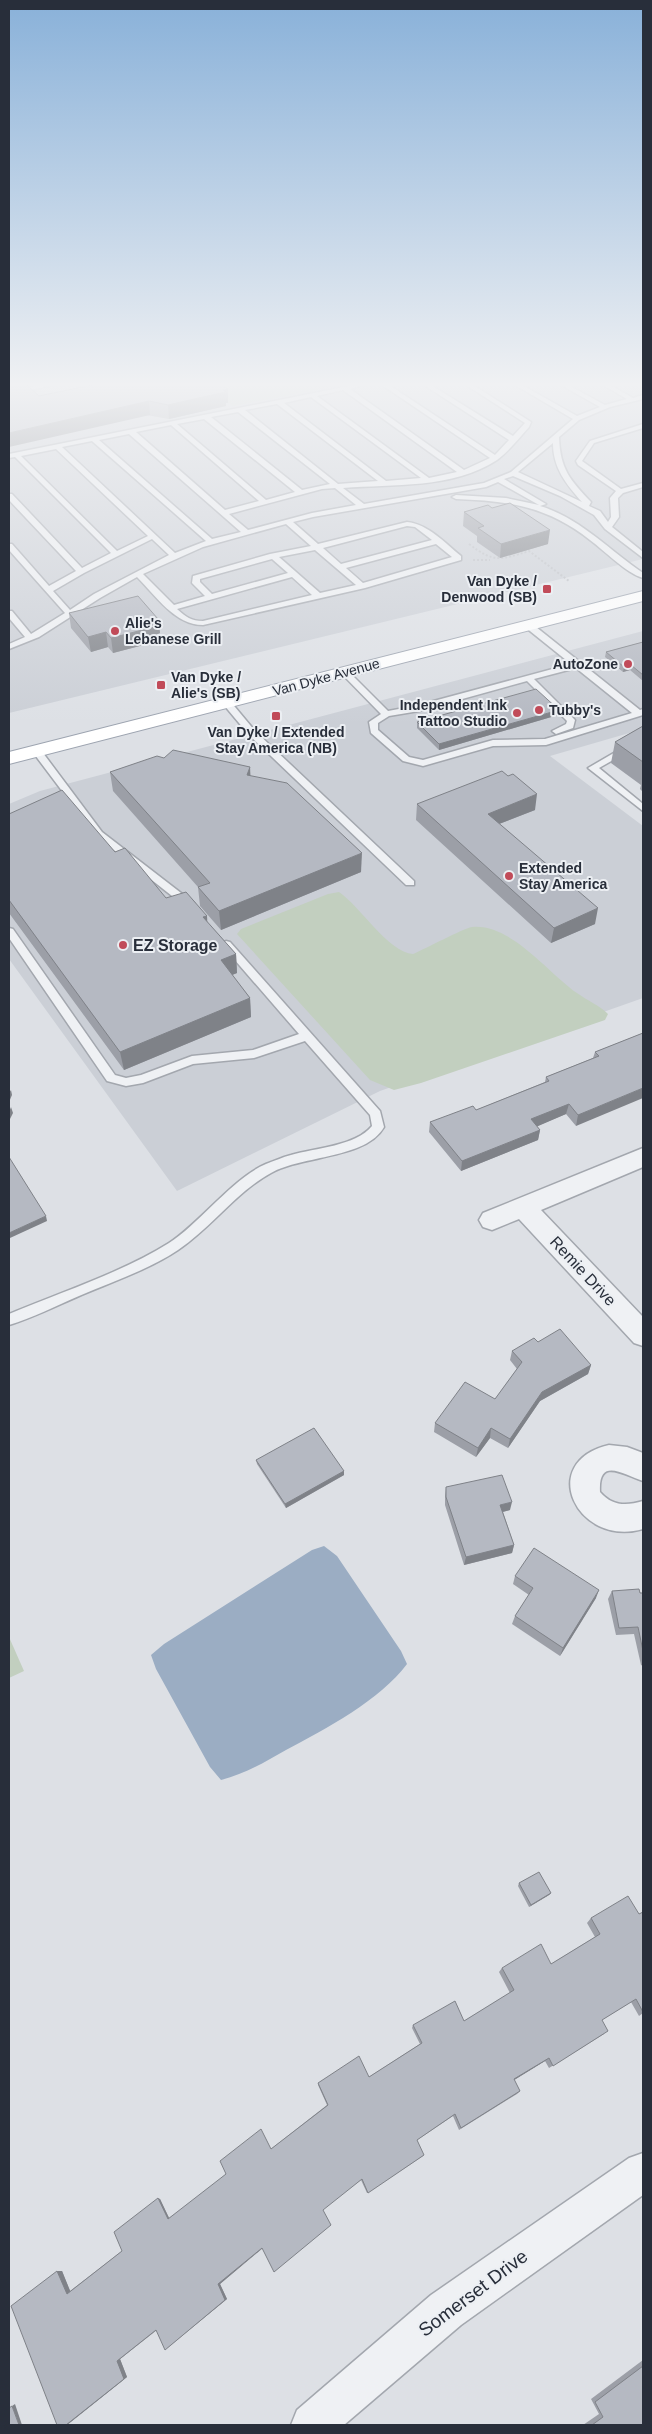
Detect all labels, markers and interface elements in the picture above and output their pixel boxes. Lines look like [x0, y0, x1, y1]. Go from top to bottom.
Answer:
place label: Van Dyke / Denwood (SB) [441, 573, 537, 605]
marker: Van Dyke / Denwood (SB) [541, 583, 553, 595]
place label: Alie's Lebanese Grill [125, 615, 221, 647]
marker: Alie's Lebanese Grill [109, 625, 121, 637]
street label: Van Dyke Avenue [271, 655, 381, 699]
place label: AutoZone [553, 656, 618, 672]
marker: AutoZone [622, 658, 634, 670]
place label: Van Dyke / Alie's (SB) [171, 669, 241, 701]
marker: Van Dyke / Alie's (SB) [155, 679, 167, 691]
place label: Independent Ink Tattoo Studio [400, 697, 507, 729]
place label: Tubby's [549, 702, 601, 718]
marker: Tubby's [533, 704, 545, 716]
marker: Independent Ink Tattoo Studio [511, 707, 523, 719]
marker: Van Dyke / Extended Stay America (NB) [270, 710, 282, 722]
place label: Van Dyke / Extended Stay America (NB) [208, 724, 344, 756]
place label: Extended Stay America [519, 860, 607, 892]
marker: Extended Stay America [503, 870, 515, 882]
place label: EZ Storage [133, 937, 218, 954]
marker: EZ Storage [117, 939, 129, 951]
street label: Remie Drive [547, 1233, 619, 1309]
street label: Somerset Drive [414, 2245, 532, 2341]

